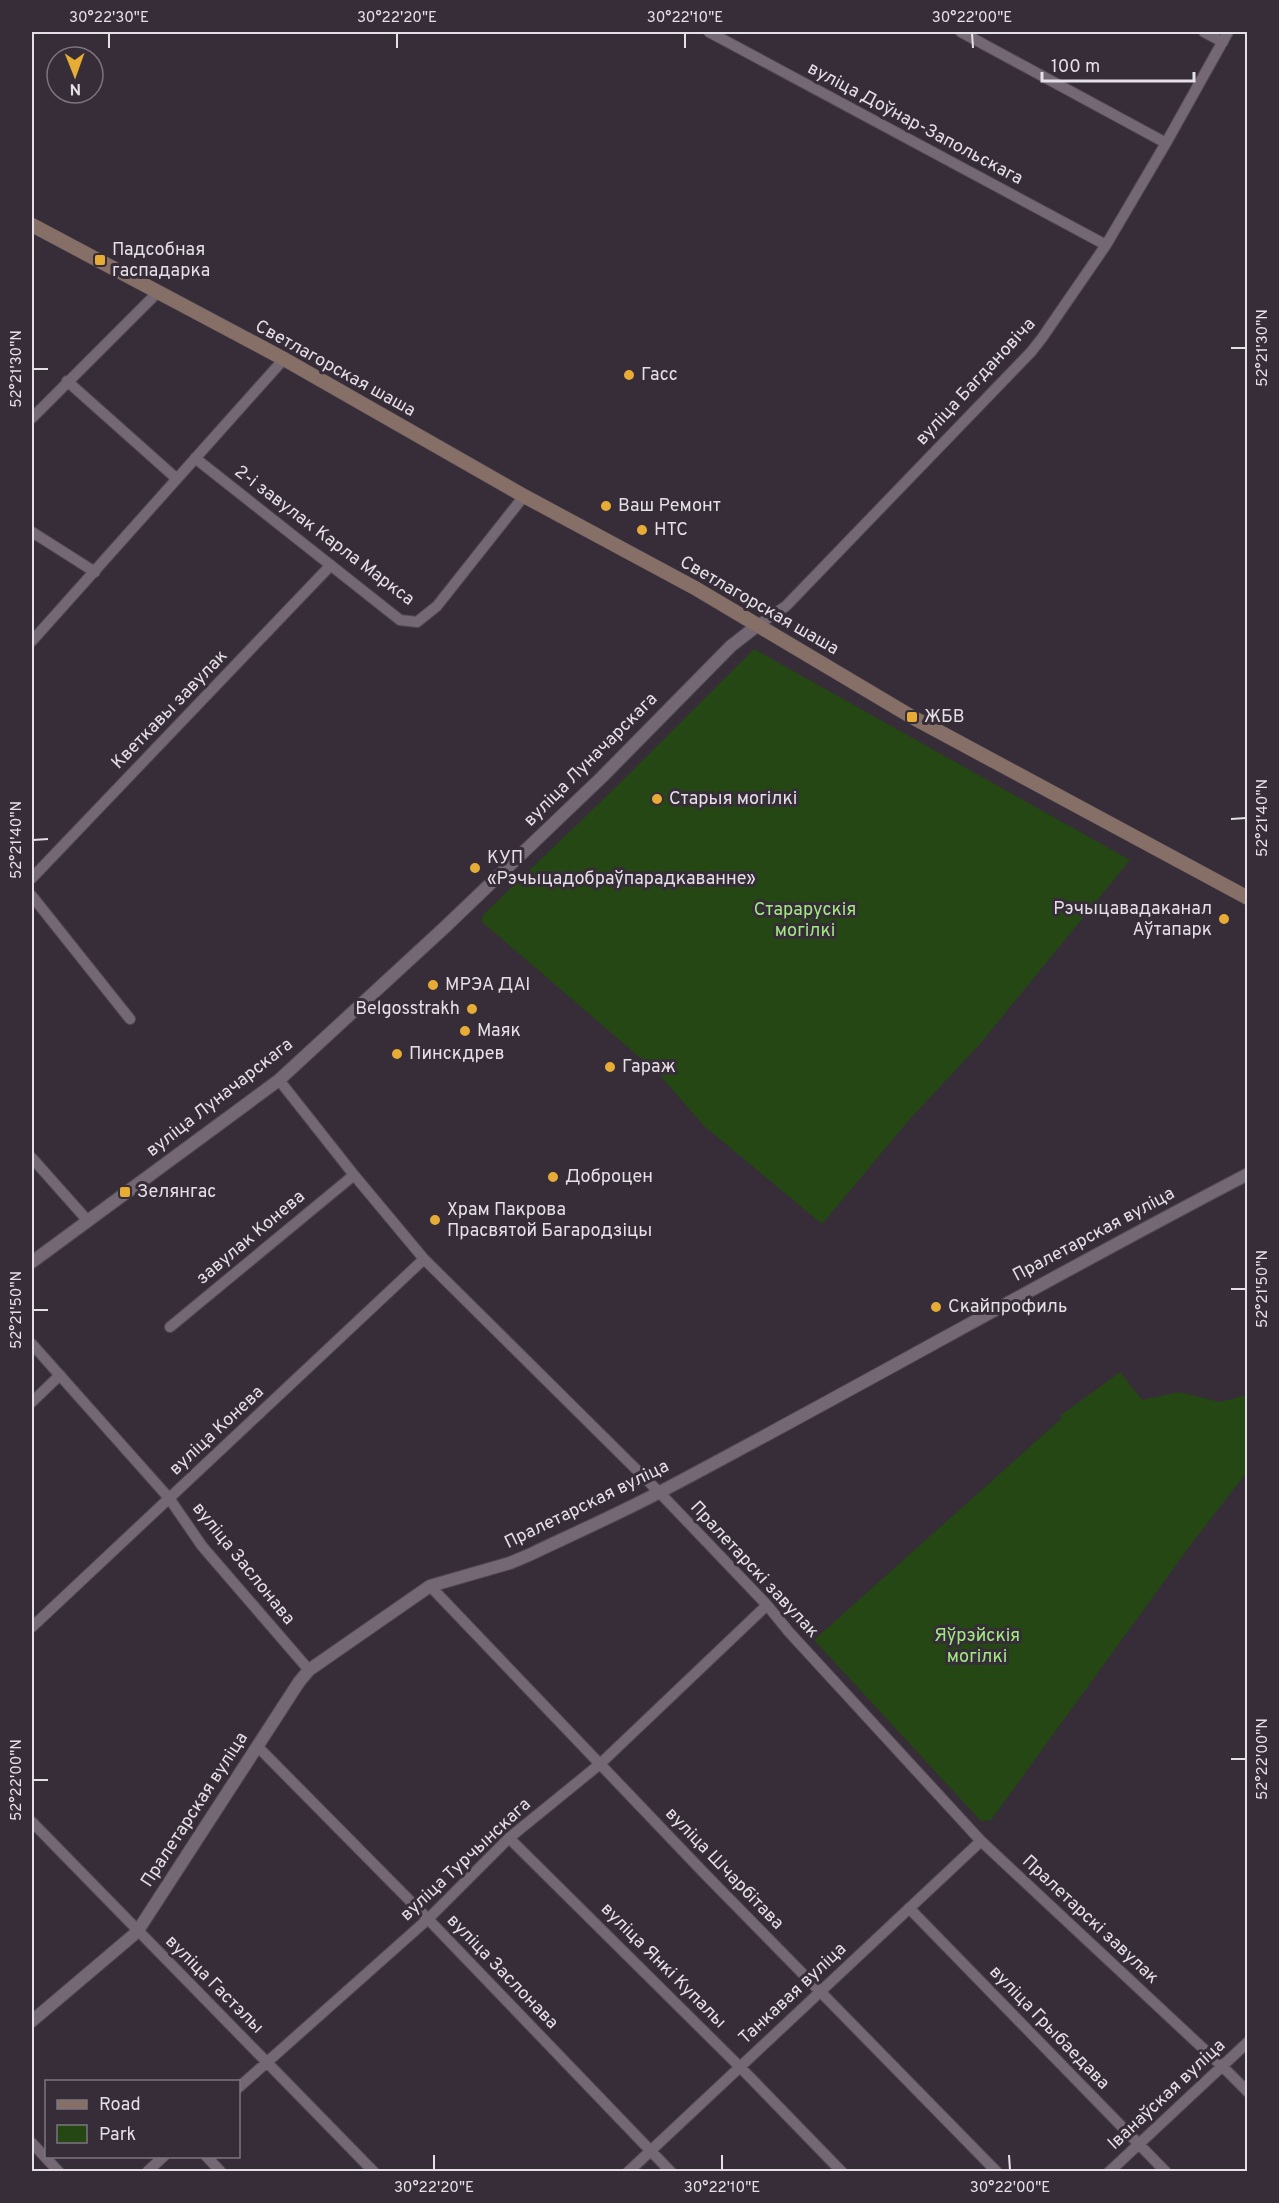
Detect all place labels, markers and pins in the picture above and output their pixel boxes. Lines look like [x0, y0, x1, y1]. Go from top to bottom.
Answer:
place label: Падсобная гаспадарка [112, 239, 210, 283]
marker: Падсобная гаспадарка [93, 253, 107, 267]
place label: Гасс [641, 364, 678, 387]
marker: Гасс [622, 368, 636, 382]
place label: Ваш Ремонт [618, 495, 721, 518]
marker: Ваш Ремонт [599, 499, 613, 513]
place label: НТС [654, 519, 688, 542]
marker: НТС [635, 523, 649, 537]
place label: ЖБВ [924, 706, 965, 729]
marker: ЖБВ [905, 710, 919, 724]
place label: Старыя могілкі [669, 788, 797, 811]
marker: Старыя могілкі [650, 792, 664, 806]
place label: КУП «Рэчыцадобраўпарадкаванне» [487, 847, 756, 891]
marker: КУП «Рэчыцадобраўпарадкаванне» [468, 861, 482, 875]
place label: Рэчыцавадаканал Аўтапарк [1053, 898, 1212, 942]
marker: Рэчыцавадаканал Аўтапарк [1217, 912, 1231, 926]
place label: МРЭА ДАІ [445, 974, 530, 997]
marker: МРЭА ДАІ [426, 978, 440, 992]
place label: Belgosstrakh [355, 998, 460, 1021]
marker: Belgosstrakh [465, 1002, 479, 1016]
place label: Маяк [477, 1020, 521, 1043]
marker: Маяк [458, 1024, 472, 1038]
place label: Пинскдрев [409, 1043, 505, 1066]
marker: Пинскдрев [390, 1047, 404, 1061]
place label: Гараж [622, 1056, 676, 1079]
marker: Гараж [603, 1060, 617, 1074]
place label: Доброцен [565, 1166, 653, 1189]
marker: Доброцен [546, 1170, 560, 1184]
place label: Зелянгас [137, 1181, 216, 1204]
marker: Зелянгас [118, 1185, 132, 1199]
place label: Храм Пакрова Прасвятой Багародзіцы [447, 1199, 652, 1243]
marker: Храм Пакрова Прасвятой Багародзіцы [428, 1213, 442, 1227]
place label: Скайпрофиль [948, 1296, 1067, 1319]
marker: Скайпрофиль [929, 1300, 943, 1314]

